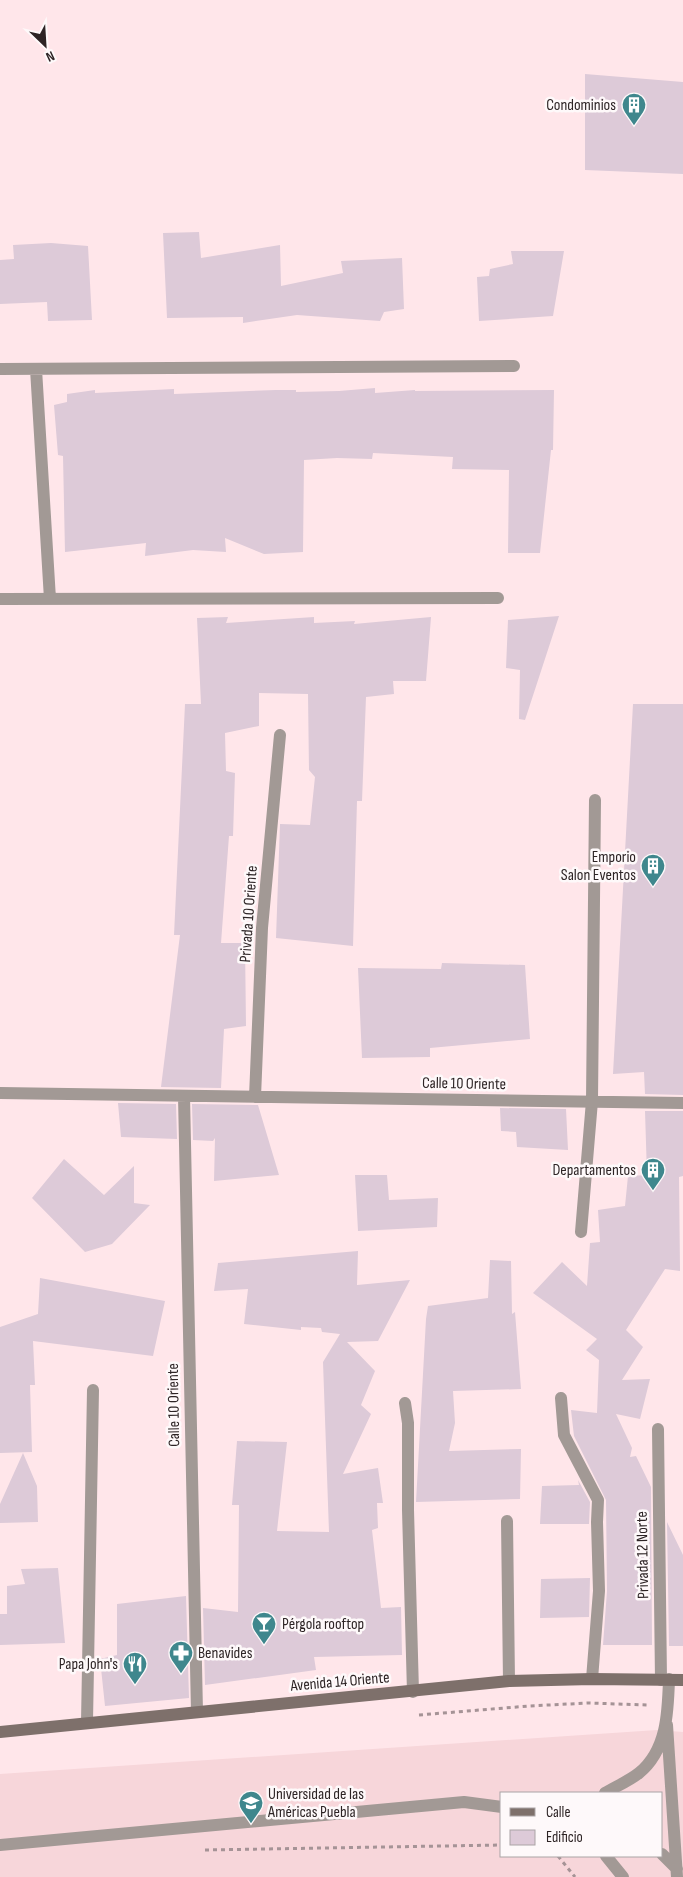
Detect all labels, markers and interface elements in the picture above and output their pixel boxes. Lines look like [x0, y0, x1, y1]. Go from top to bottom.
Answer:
north arrow [20, 20, 70, 70]
text: N [43, 47, 57, 66]
building icon: Condominios [621, 92, 647, 126]
place label: Condominios [546, 96, 616, 115]
place label: Emporio Salon Eventos [561, 848, 636, 885]
building icon: Emporio Salon Eventos [640, 853, 666, 887]
street label: Privada 10 Oriente [236, 865, 262, 963]
street label: Calle 10 Oriente [422, 1074, 506, 1094]
building icon: Departamentos [640, 1157, 666, 1191]
place label: Departamentos [552, 1161, 636, 1180]
street label: Calle 10 Oriente [164, 1363, 184, 1447]
street label: Privada 12 Norte [633, 1511, 653, 1599]
bar icon: Pérgola rooftop [251, 1611, 277, 1645]
place label: Pérgola rooftop [282, 1615, 364, 1634]
pharmacy icon: Benavides [168, 1640, 194, 1674]
place label: Benavides [198, 1644, 253, 1663]
restaurant icon: Papa John's [122, 1651, 148, 1685]
place label: Papa John's [59, 1655, 118, 1674]
street label: Avenida 14 Oriente [289, 1668, 390, 1696]
place label: Universidad de las Américas Puebla [267, 1785, 364, 1822]
school or university icon: Universidad de las Américas Puebla [238, 1790, 264, 1824]
legend [500, 1792, 663, 1857]
text: Calle [546, 1803, 570, 1822]
text: Edificio [546, 1828, 583, 1847]

